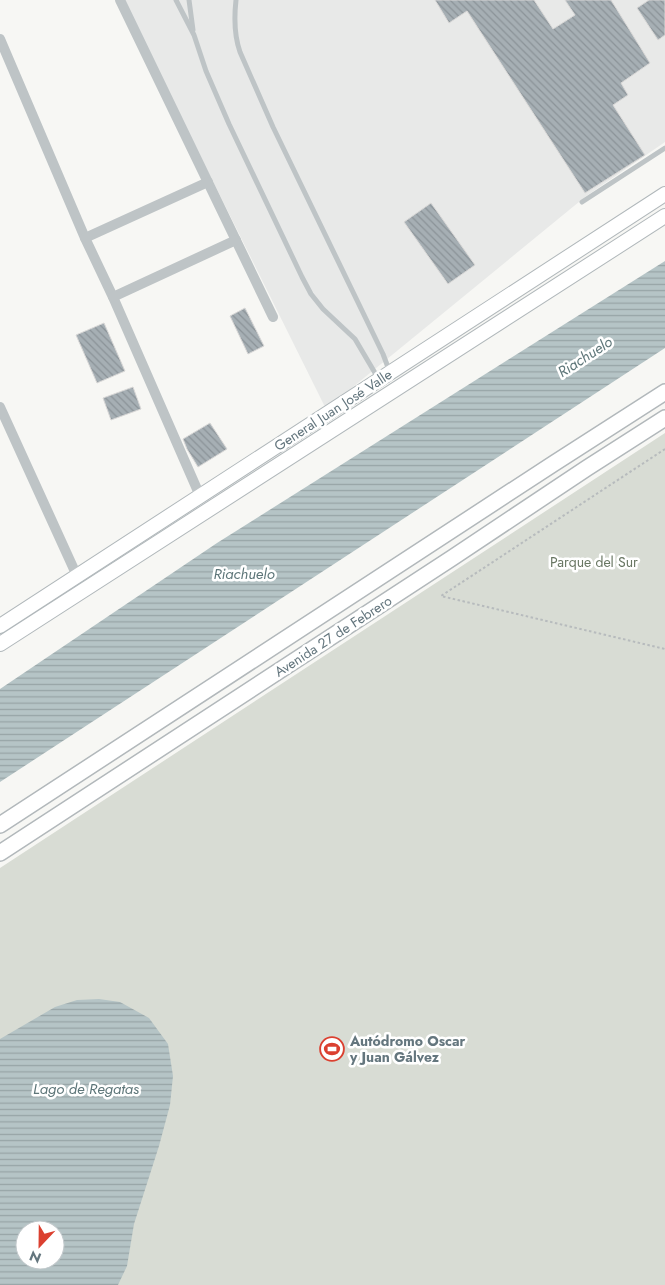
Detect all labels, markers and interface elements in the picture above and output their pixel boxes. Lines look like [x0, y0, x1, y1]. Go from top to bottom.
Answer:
water label: Riachuelo [553, 331, 617, 383]
street label: General Juan José Valle [270, 364, 396, 456]
park label: Parque del Sur [550, 552, 638, 572]
water label: Riachuelo [213, 563, 275, 585]
street label: Avenida 27 de Febrero [270, 590, 396, 682]
place label: Autódromo Oscar y Juan Gálvez [349, 1031, 465, 1067]
sports icon: Autódromo Oscar y Juan Gálvez [319, 1036, 345, 1062]
water label: Lago de Regatas [33, 1078, 139, 1100]
north arrow [15, 1220, 65, 1270]
text: N [26, 1246, 44, 1268]

